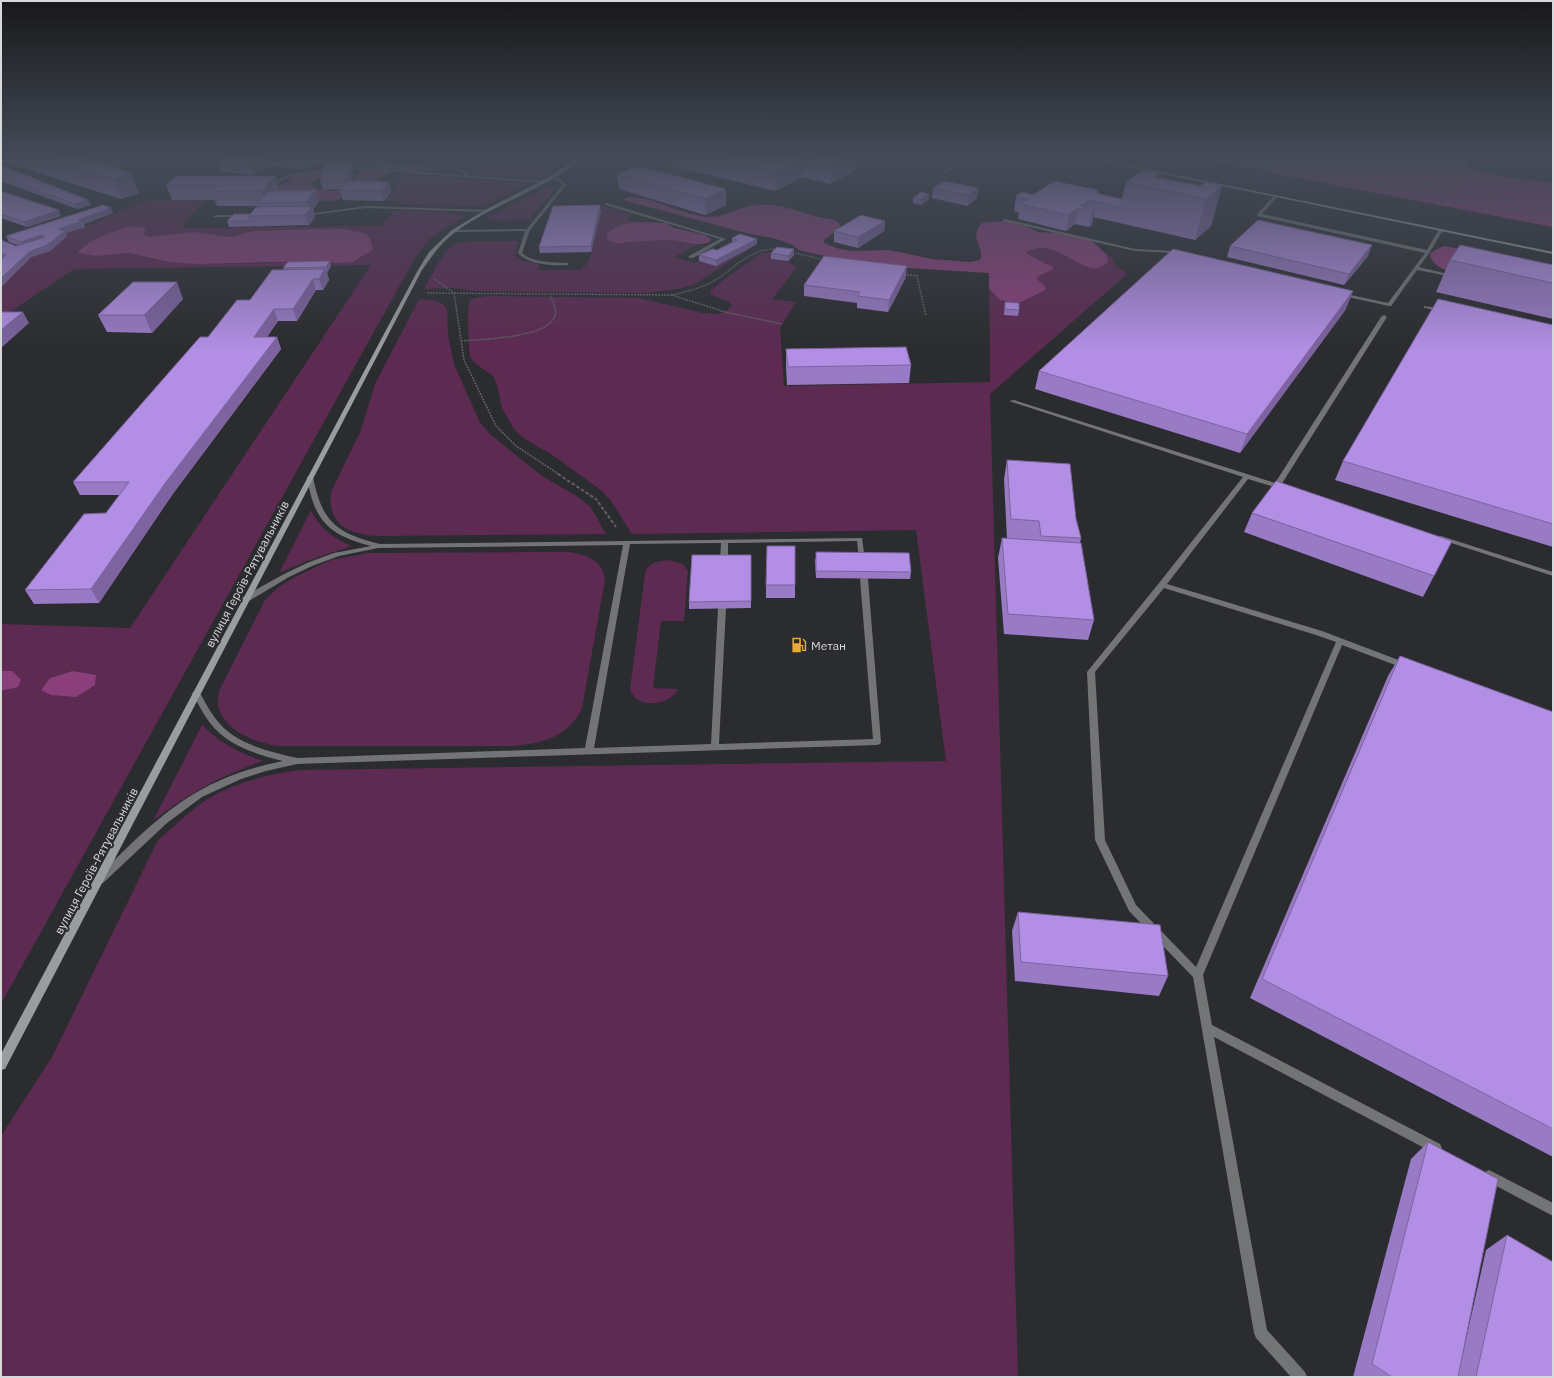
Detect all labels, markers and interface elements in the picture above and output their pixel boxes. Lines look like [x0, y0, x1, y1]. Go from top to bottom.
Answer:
street label: вулиця Героїв-Рятувальників [202, 498, 292, 650]
fuel station icon: Метан [790, 636, 808, 654]
place label: Метан [811, 638, 846, 653]
street label: вулиця Героїв-Рятувальників [51, 785, 141, 937]

